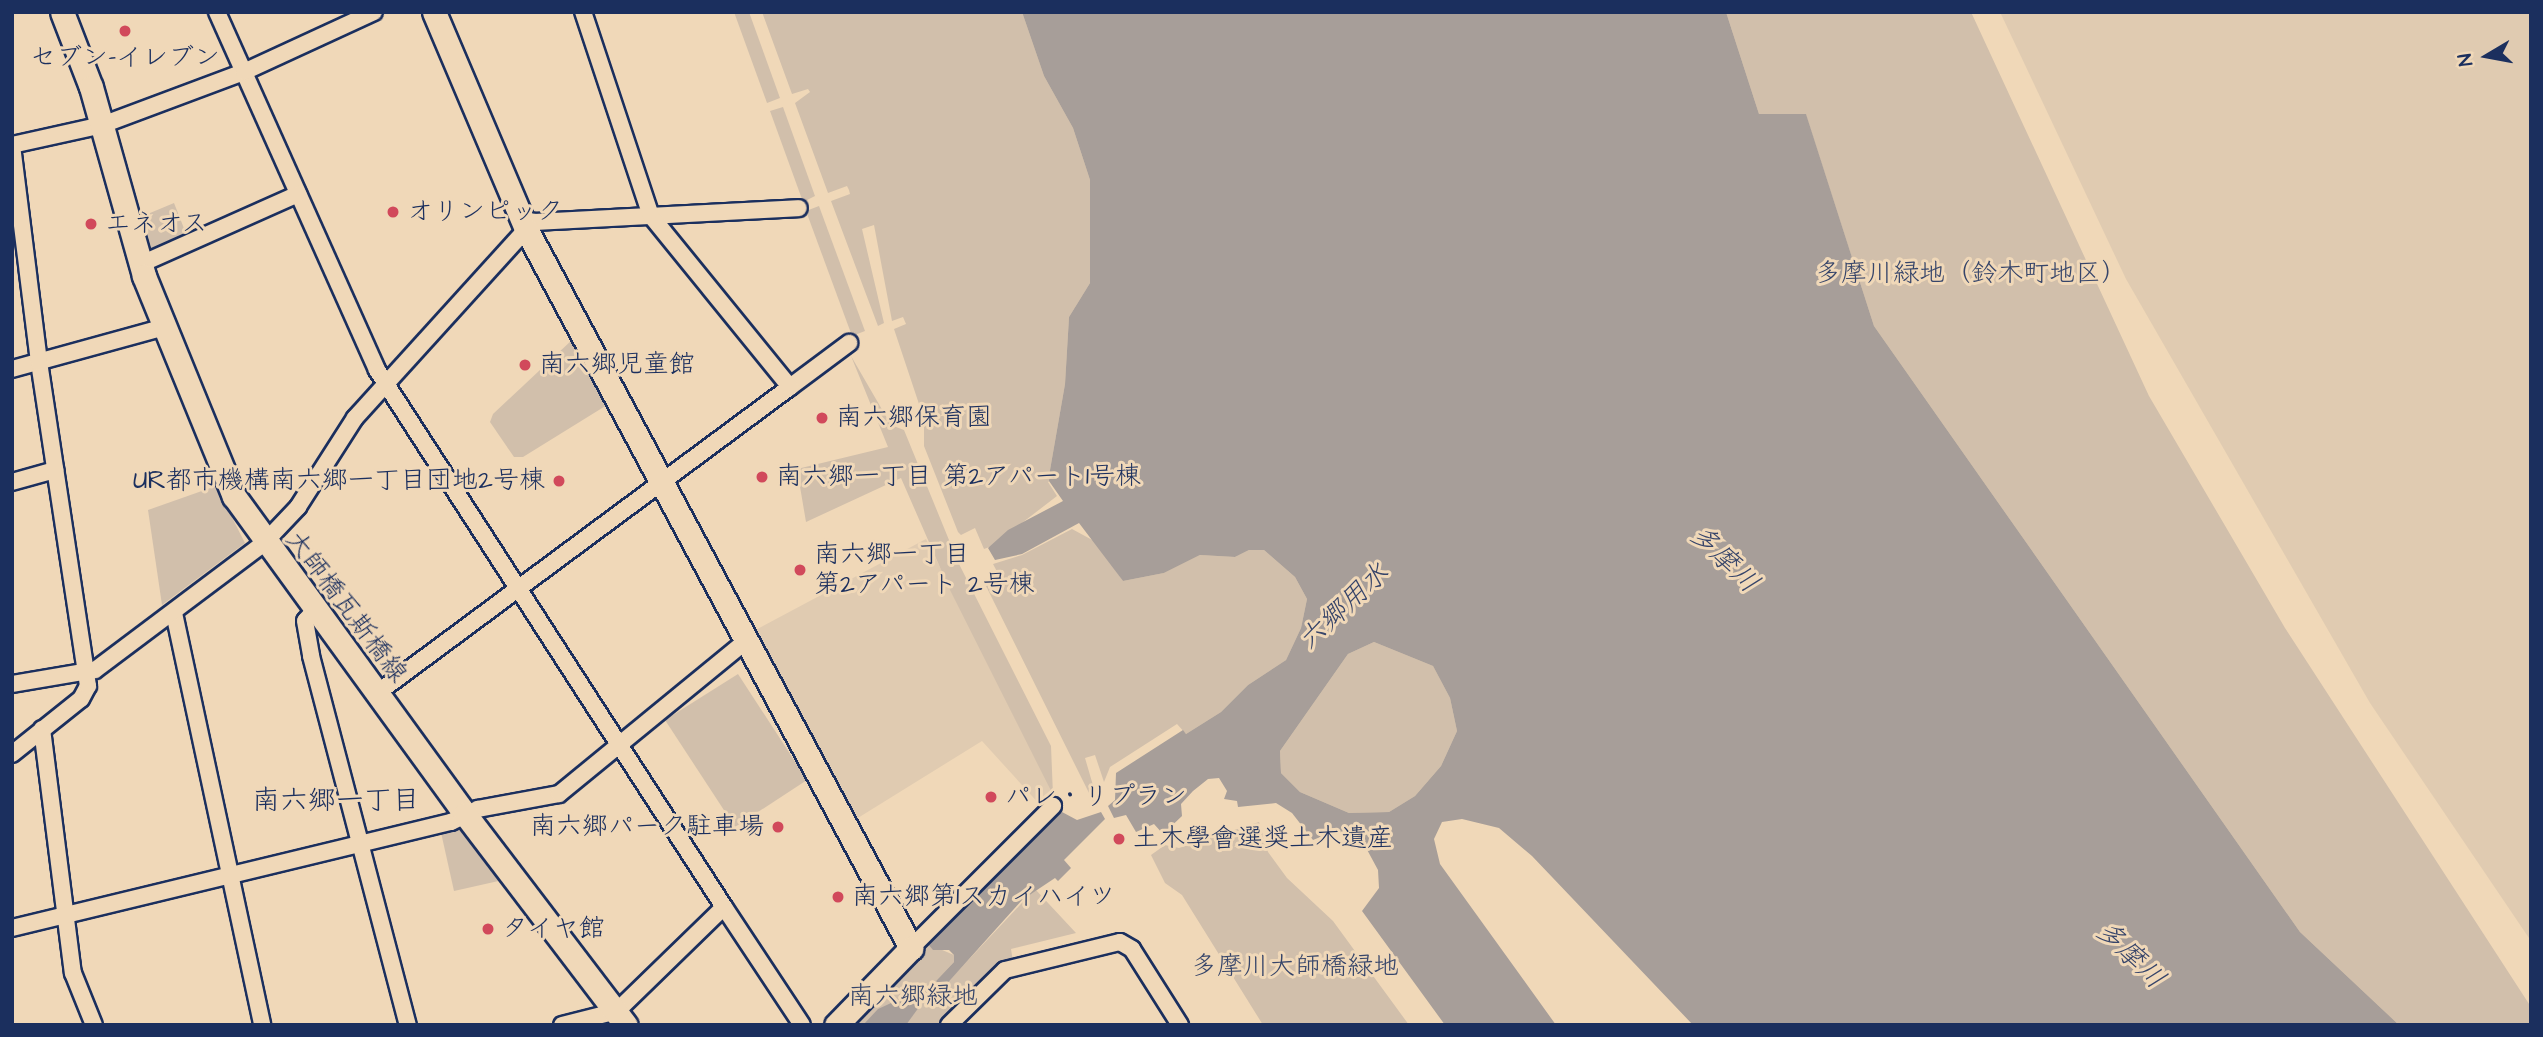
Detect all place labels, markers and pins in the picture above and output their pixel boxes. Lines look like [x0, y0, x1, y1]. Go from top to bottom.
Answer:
marker: セブン-イレブン [117, 23, 133, 39]
place label: セブン-イレブン [30, 42, 220, 74]
place label: オリンピック [407, 196, 563, 228]
marker: オリンピック [385, 204, 401, 220]
place label: エネオス [105, 208, 209, 240]
marker: エネオス [83, 216, 99, 232]
place label: 南六郷児童館 [539, 349, 695, 381]
marker: 南六郷児童館 [517, 357, 533, 373]
place label: 南六郷保育園 [836, 402, 992, 434]
marker: 南六郷保育園 [814, 410, 830, 426]
place label: 南六郷一丁目 第2アパート1号棟 [776, 461, 1143, 493]
place label: UR都市機構南六郷一丁目団地2号棟 [133, 465, 545, 497]
marker: 南六郷一丁目 第2アパート1号棟 [754, 469, 770, 485]
marker: UR都市機構南六郷一丁目団地2号棟 [551, 473, 567, 489]
place label: 南六郷一丁目 第2アパート 2号棟 [814, 539, 1036, 600]
marker: 南六郷一丁目 第2アパート 2号棟 [792, 562, 808, 578]
place label: パレ・リプラン [1005, 781, 1187, 813]
marker: パレ・リプラン [983, 789, 999, 805]
place label: 南六郷パーク駐車場 [530, 811, 764, 843]
marker: 南六郷パーク駐車場 [770, 819, 786, 835]
place label: 土木學會選奨土木遺産 [1133, 823, 1393, 855]
marker: 土木學會選奨土木遺産 [1111, 831, 1127, 847]
place label: 南六郷第1スカイハイツ [852, 881, 1115, 913]
marker: 南六郷第1スカイハイツ [830, 889, 846, 905]
place label: タイヤ館 [502, 913, 606, 945]
marker: タイヤ館 [480, 921, 496, 937]

